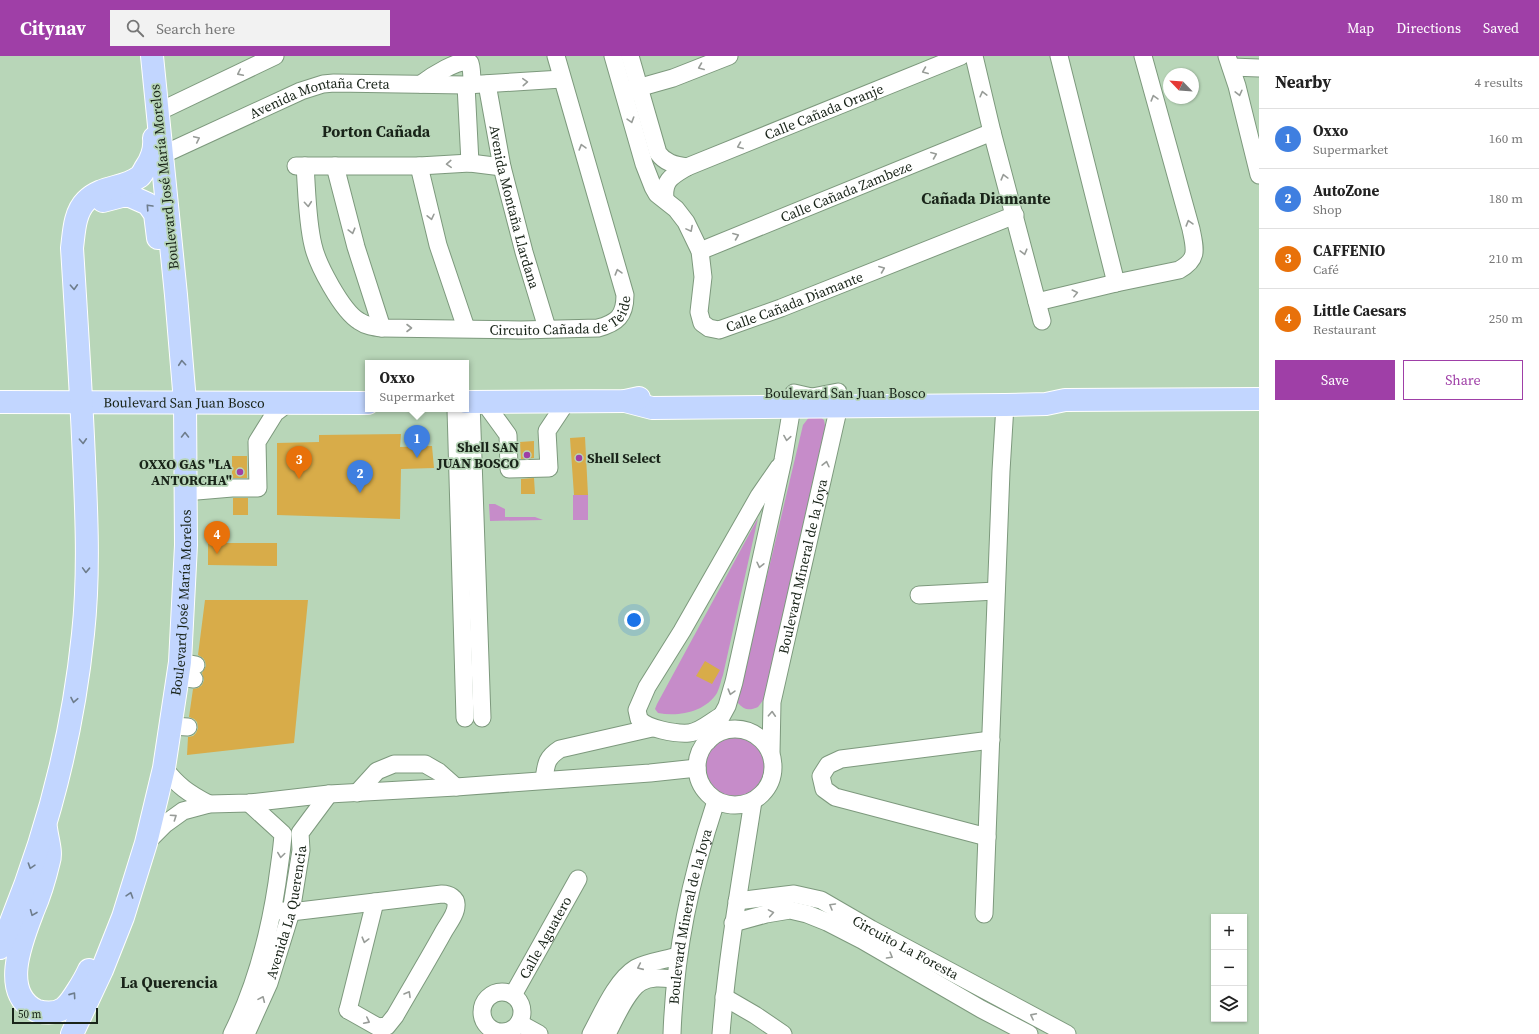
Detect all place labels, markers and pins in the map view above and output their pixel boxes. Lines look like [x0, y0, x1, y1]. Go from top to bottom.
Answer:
pin: 1 [404, 425, 430, 458]
place label: Shell SAN JUAN BOSCO [436, 437, 519, 473]
pin: 3 [286, 446, 312, 479]
place label: Shell Select [587, 448, 662, 468]
marker: Shell SAN JUAN BOSCO [522, 450, 532, 460]
marker: Shell Select [574, 453, 584, 463]
place label: OXXO GAS "LA ANTORCHA" [139, 454, 233, 490]
pin: 2 [347, 460, 373, 493]
marker: OXXO GAS "LA ANTORCHA" [235, 467, 245, 477]
pin: 4 [204, 521, 230, 554]

